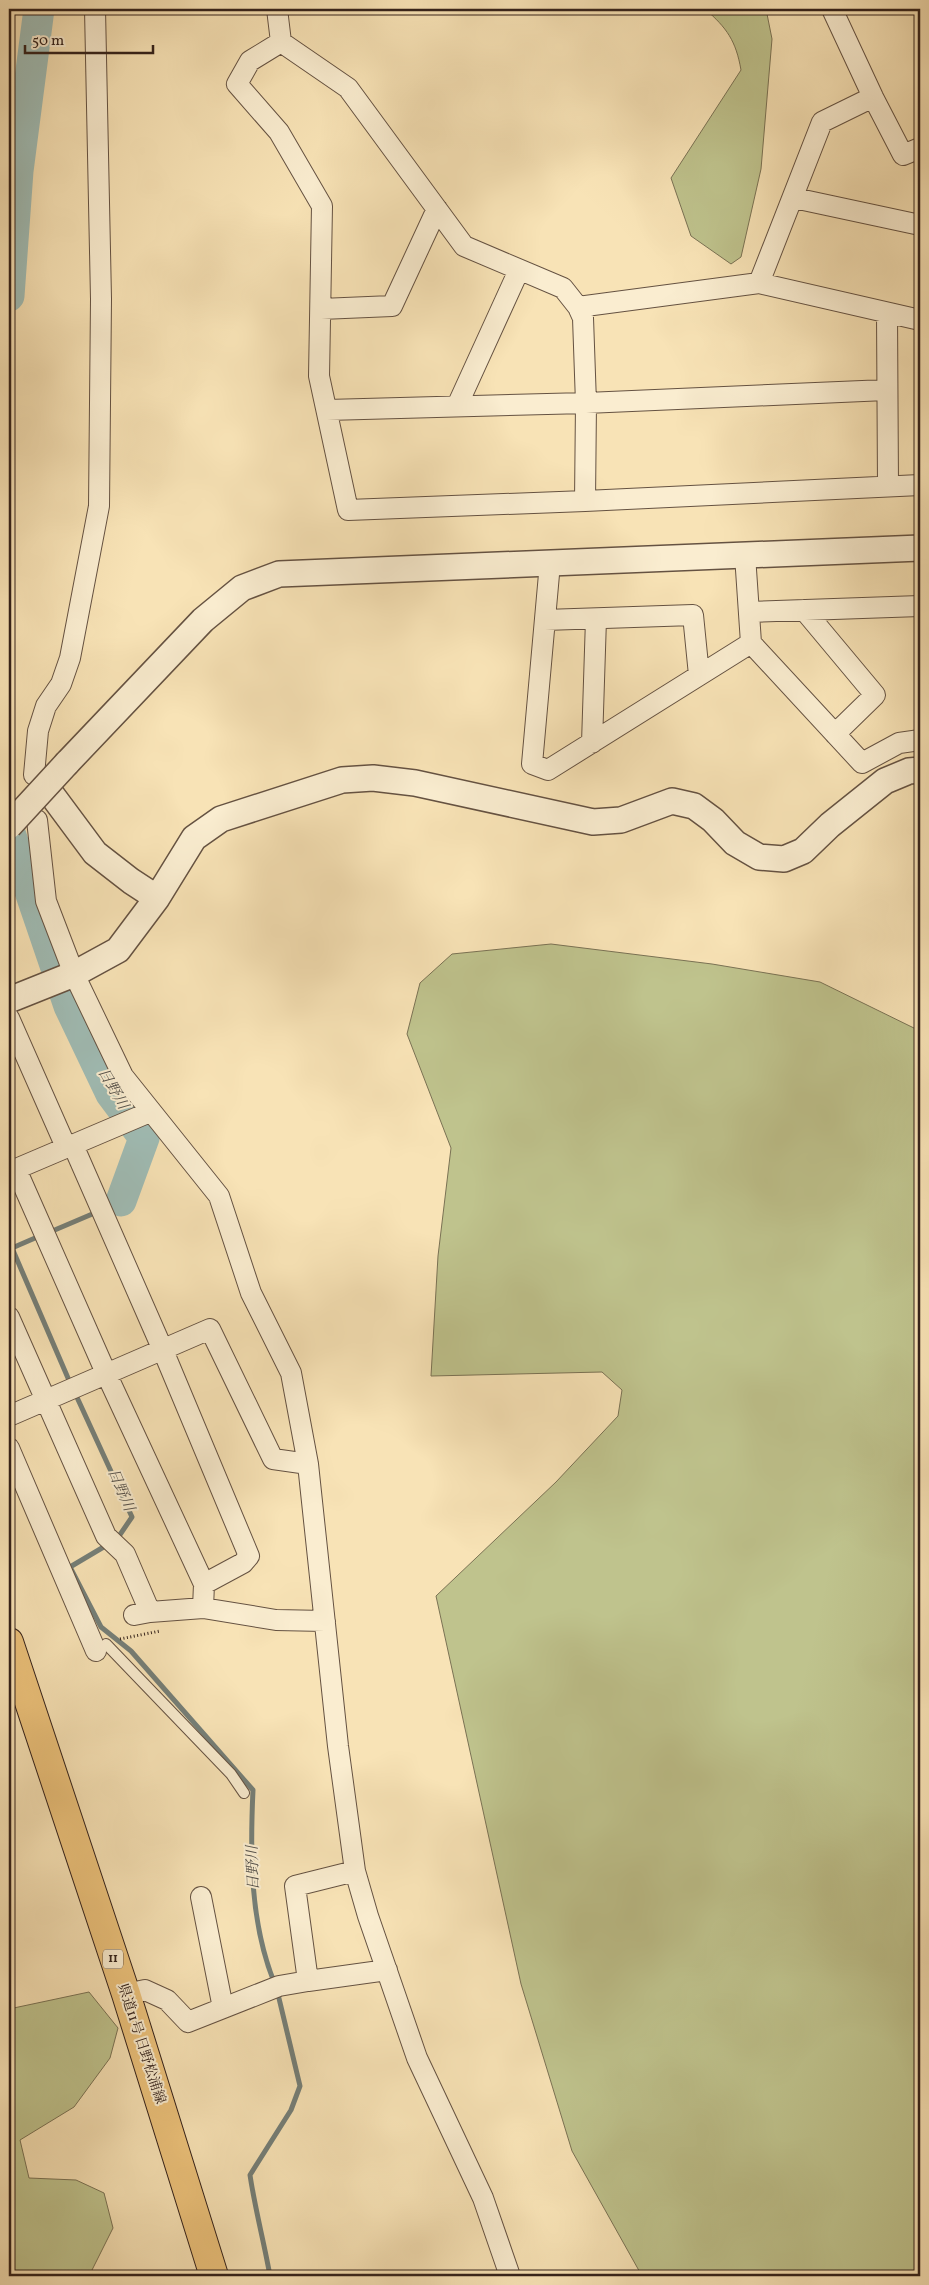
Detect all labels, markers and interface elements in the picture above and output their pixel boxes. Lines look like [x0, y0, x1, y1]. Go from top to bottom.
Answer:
scale bar [25, 22, 152, 54]
text: 50 m [32, 31, 64, 52]
water label: 日野川 [92, 1064, 133, 1115]
water label: 日野川 [102, 1465, 139, 1517]
water label: 日野川 [243, 1843, 265, 1891]
road number: 11 [103, 1950, 123, 1968]
street label: 県道11号 日野松浦線 [113, 1981, 169, 2107]

